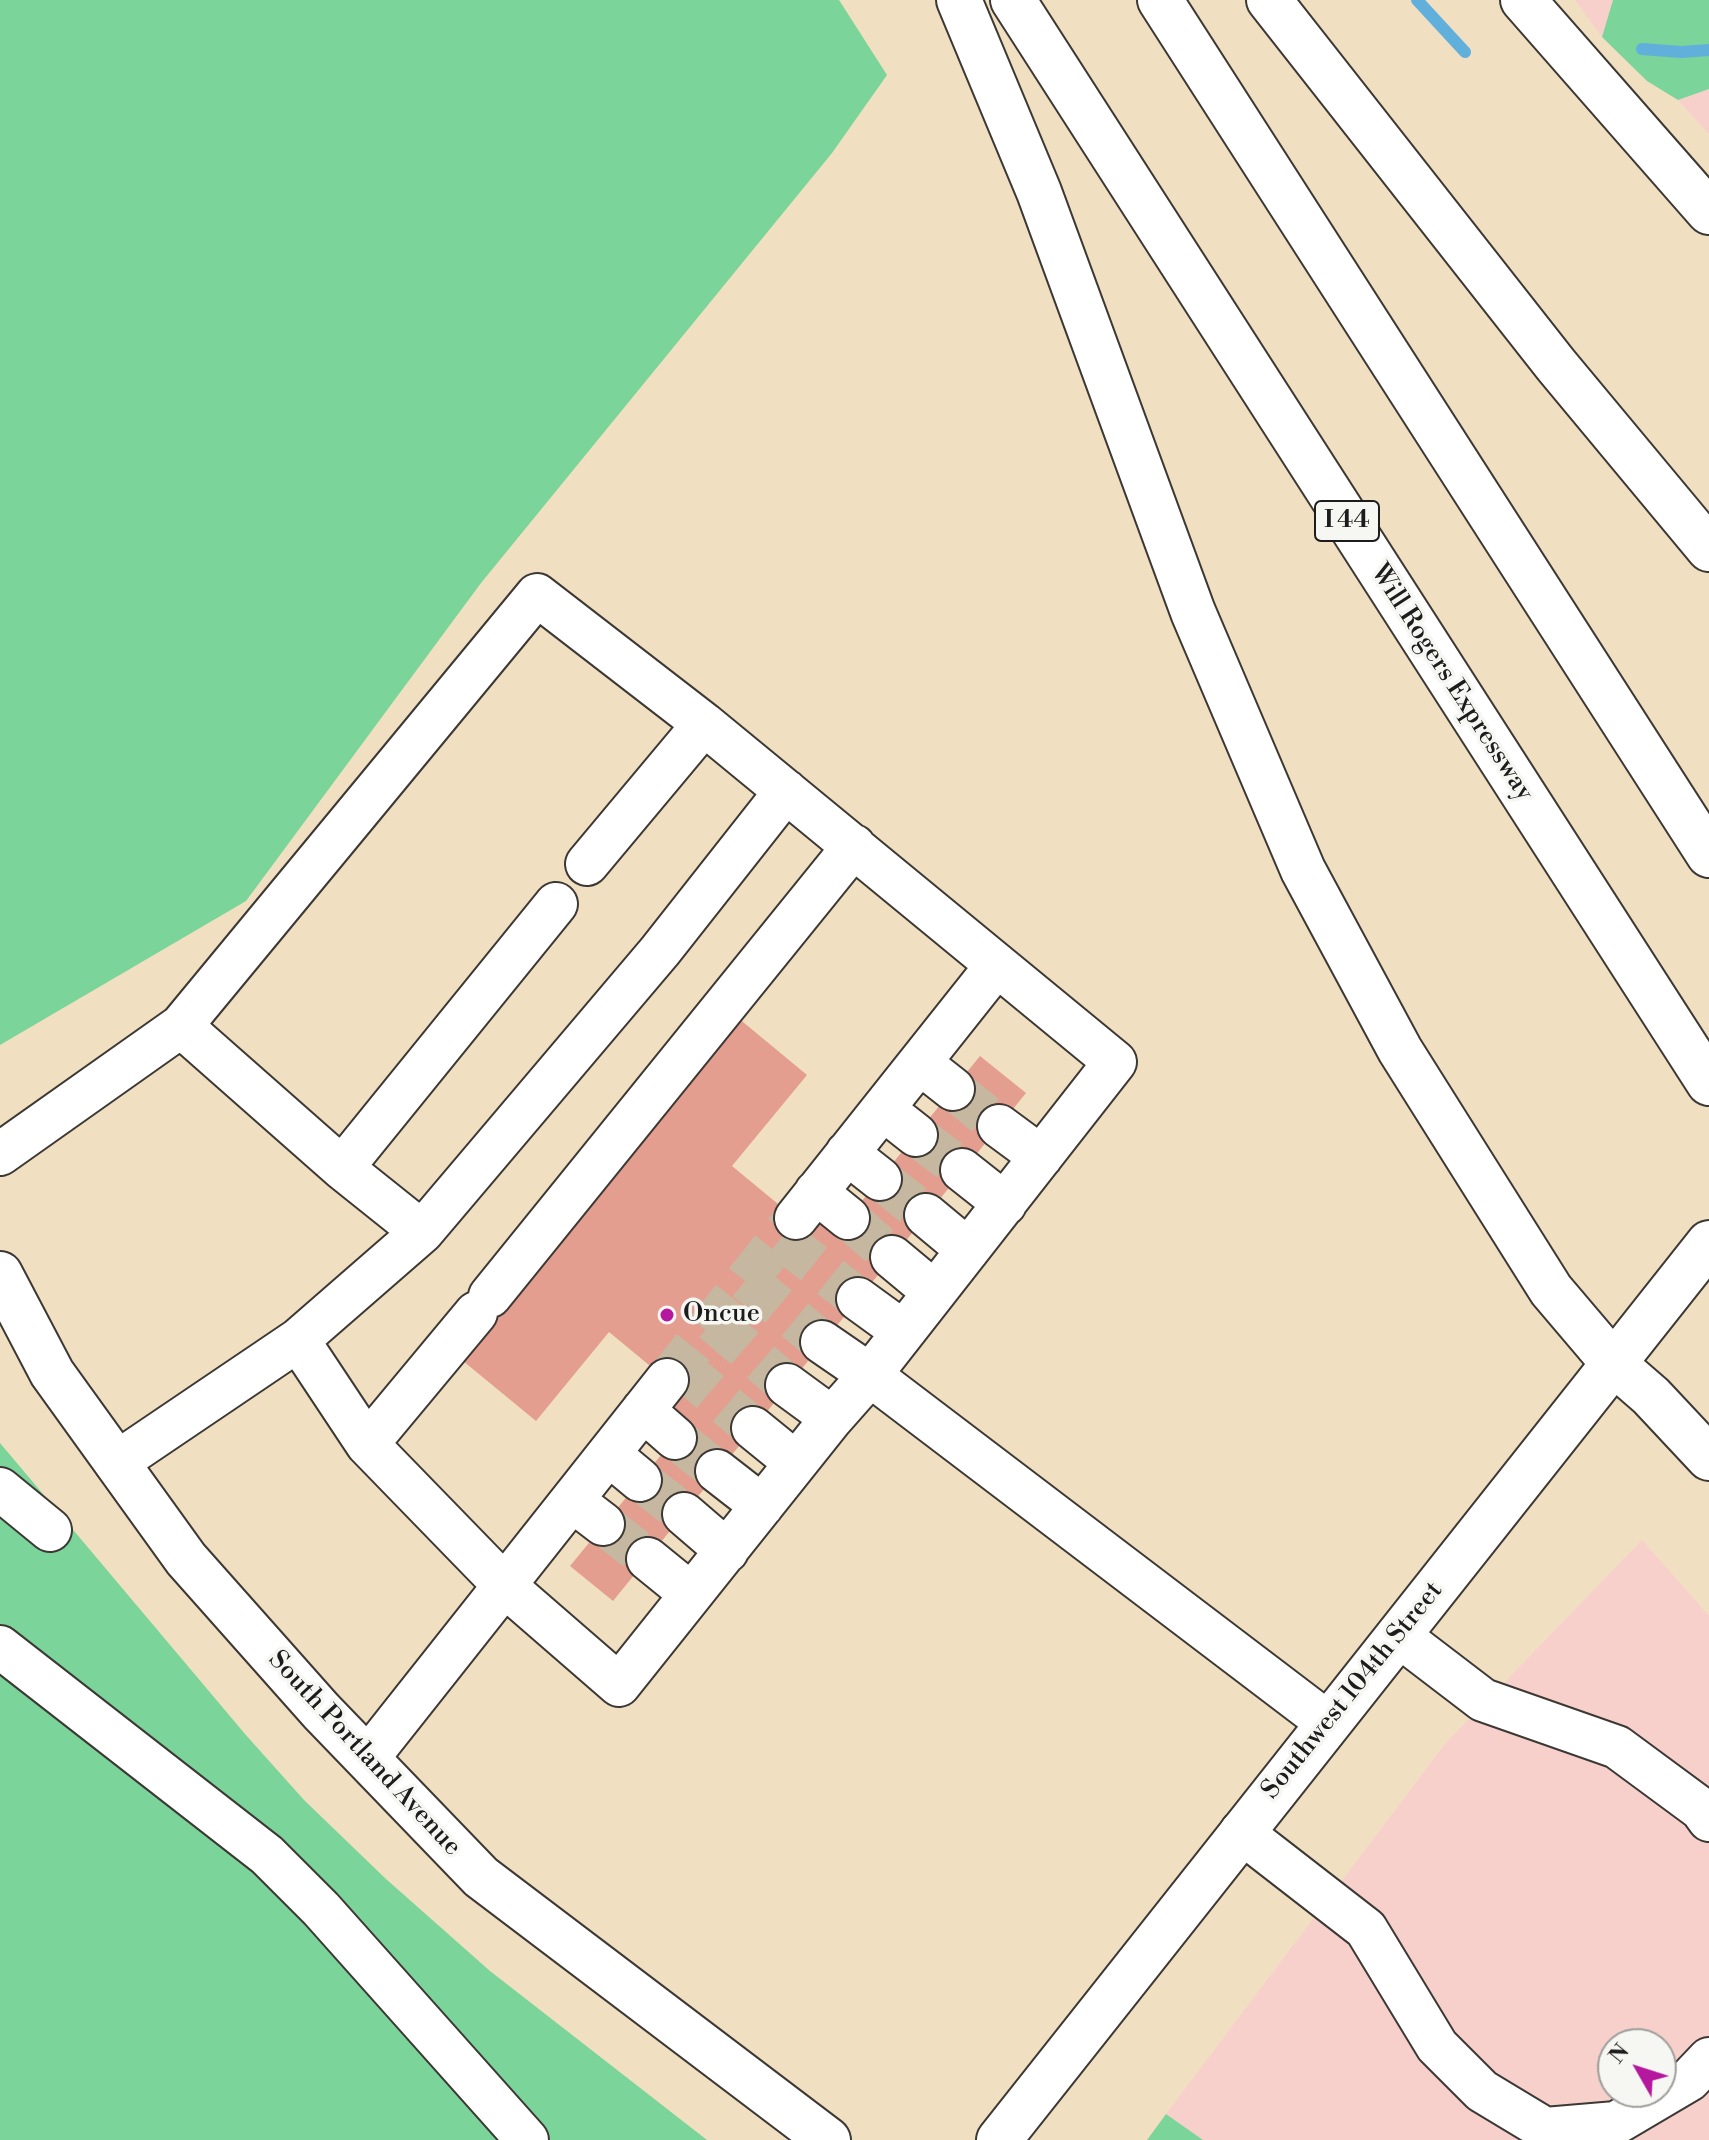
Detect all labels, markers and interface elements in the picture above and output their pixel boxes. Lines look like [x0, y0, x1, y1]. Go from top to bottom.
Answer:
road number: I 44 [1315, 501, 1379, 541]
street label: Will Rogers Expressway [1363, 559, 1539, 807]
place label: Oncue [683, 1299, 760, 1331]
marker: Oncue [658, 1306, 676, 1324]
street label: Southwest 104th Street [1256, 1576, 1450, 1806]
street label: South Portland Avenue [261, 1645, 467, 1863]
north arrow [1597, 2028, 1677, 2108]
text: N [1604, 2039, 1635, 2069]

